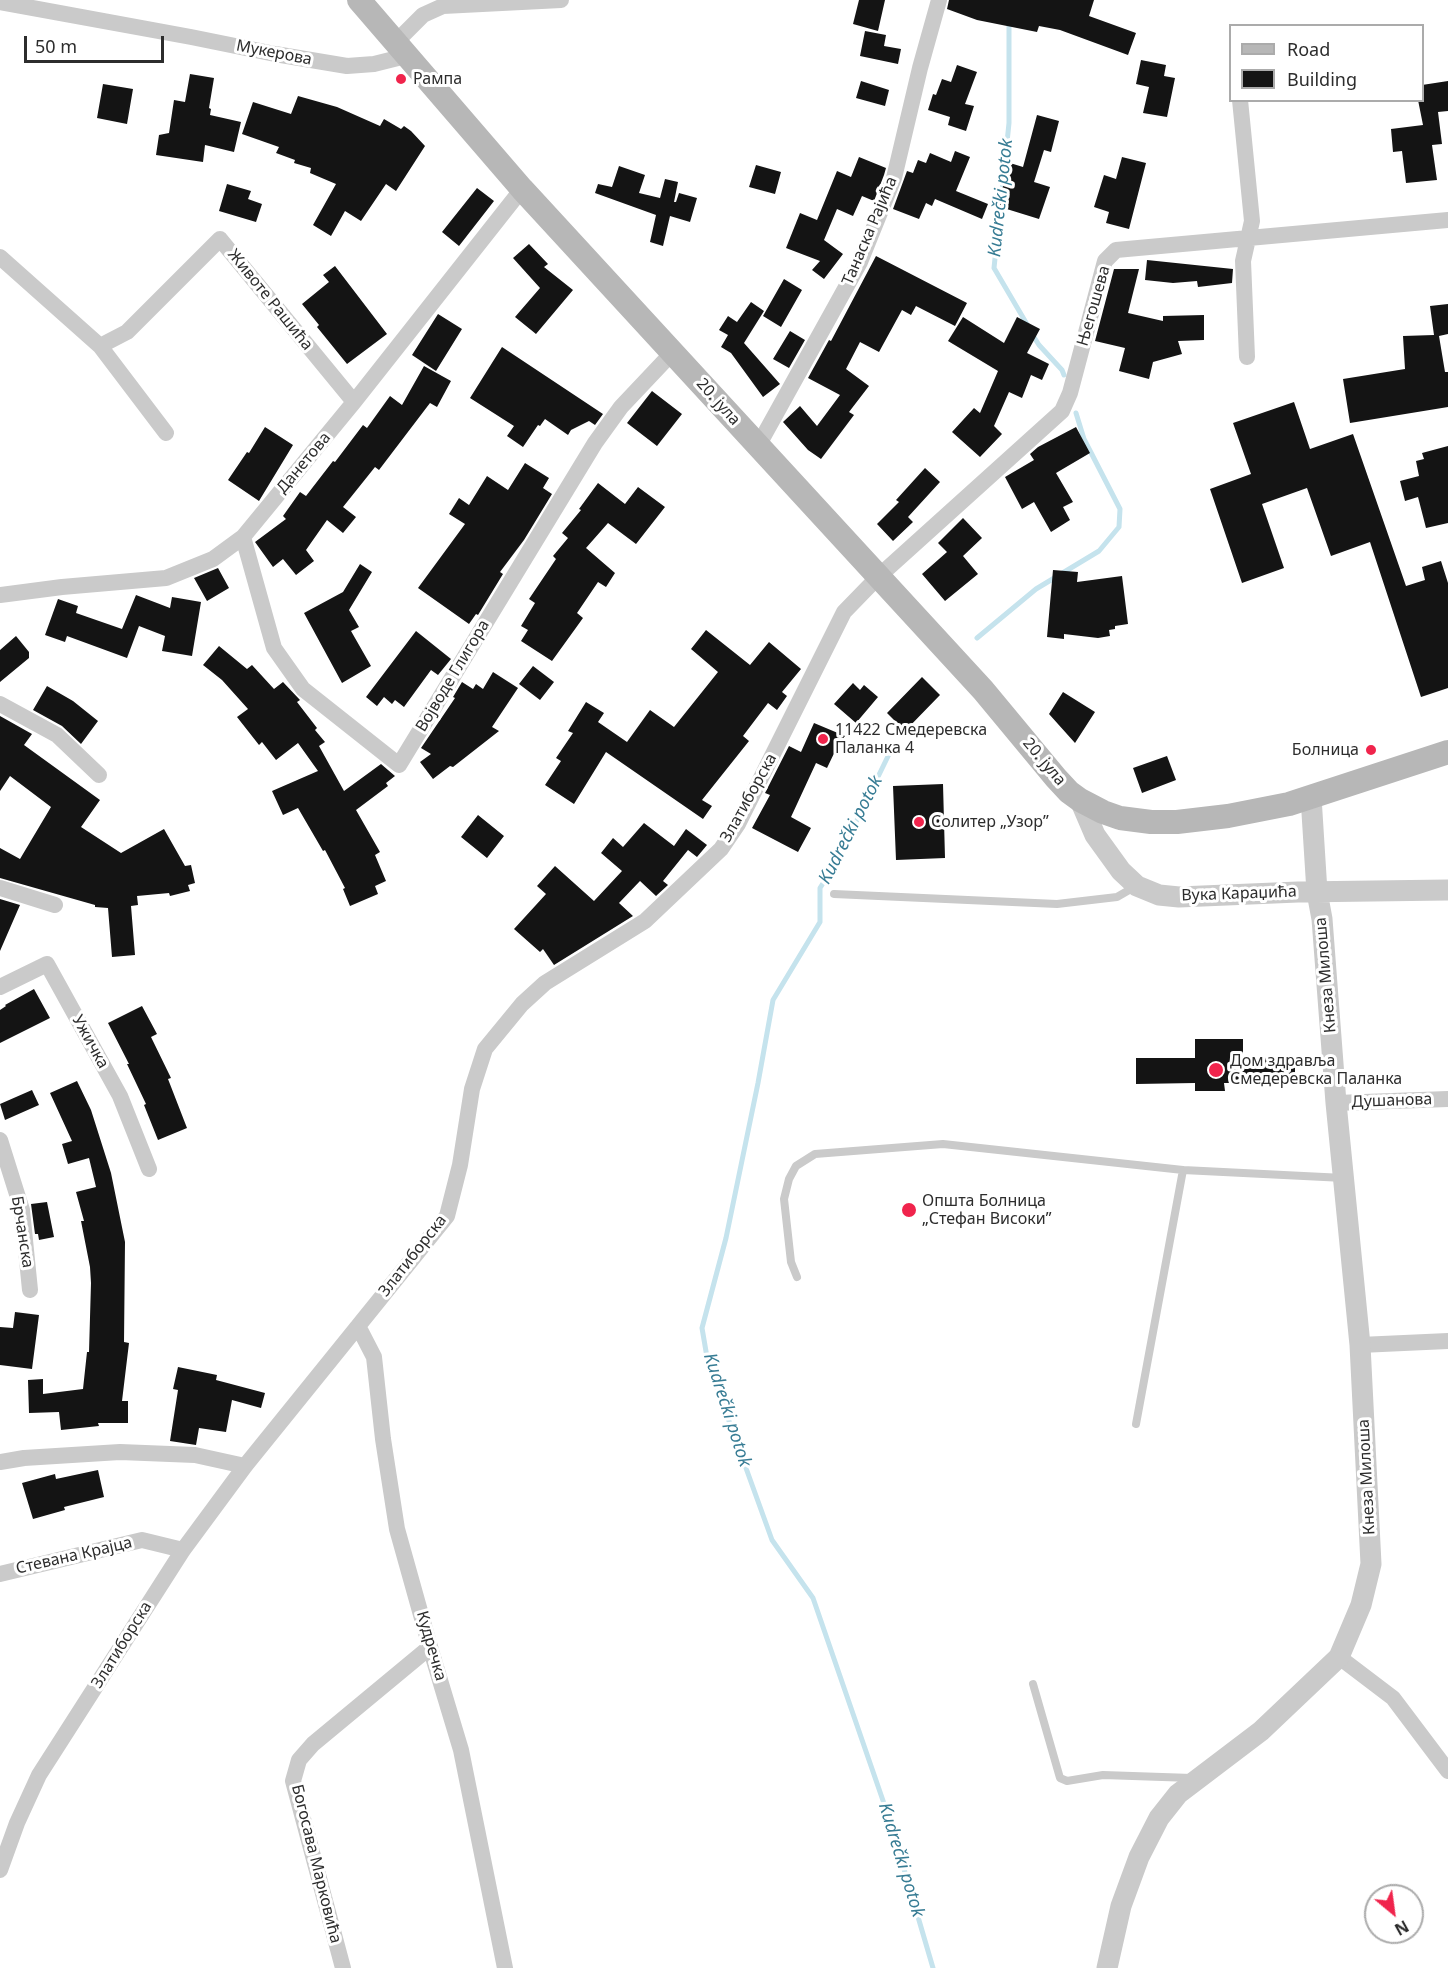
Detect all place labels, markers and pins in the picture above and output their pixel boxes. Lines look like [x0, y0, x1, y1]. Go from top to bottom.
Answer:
place label: Рампа [413, 69, 462, 89]
marker: Рампа [394, 72, 408, 86]
place label: 11422 Смедеревска Паланка 4 [835, 720, 987, 758]
marker: 11422 Смедеревска Паланка 4 [816, 732, 830, 746]
place label: Болница [1292, 740, 1359, 760]
marker: Болница [1364, 743, 1378, 757]
place label: Солитер „Узор” [931, 812, 1049, 832]
marker: Солитер „Узор” [912, 815, 926, 829]
place label: Дом здравља Смедеревска Паланка [1230, 1051, 1402, 1089]
marker: Дом здравља Смедеревска Паланка [1207, 1061, 1225, 1079]
place label: Општа Болница „Стефан Високи” [922, 1191, 1051, 1229]
marker: Општа Болница „Стефан Високи” [900, 1201, 918, 1219]

